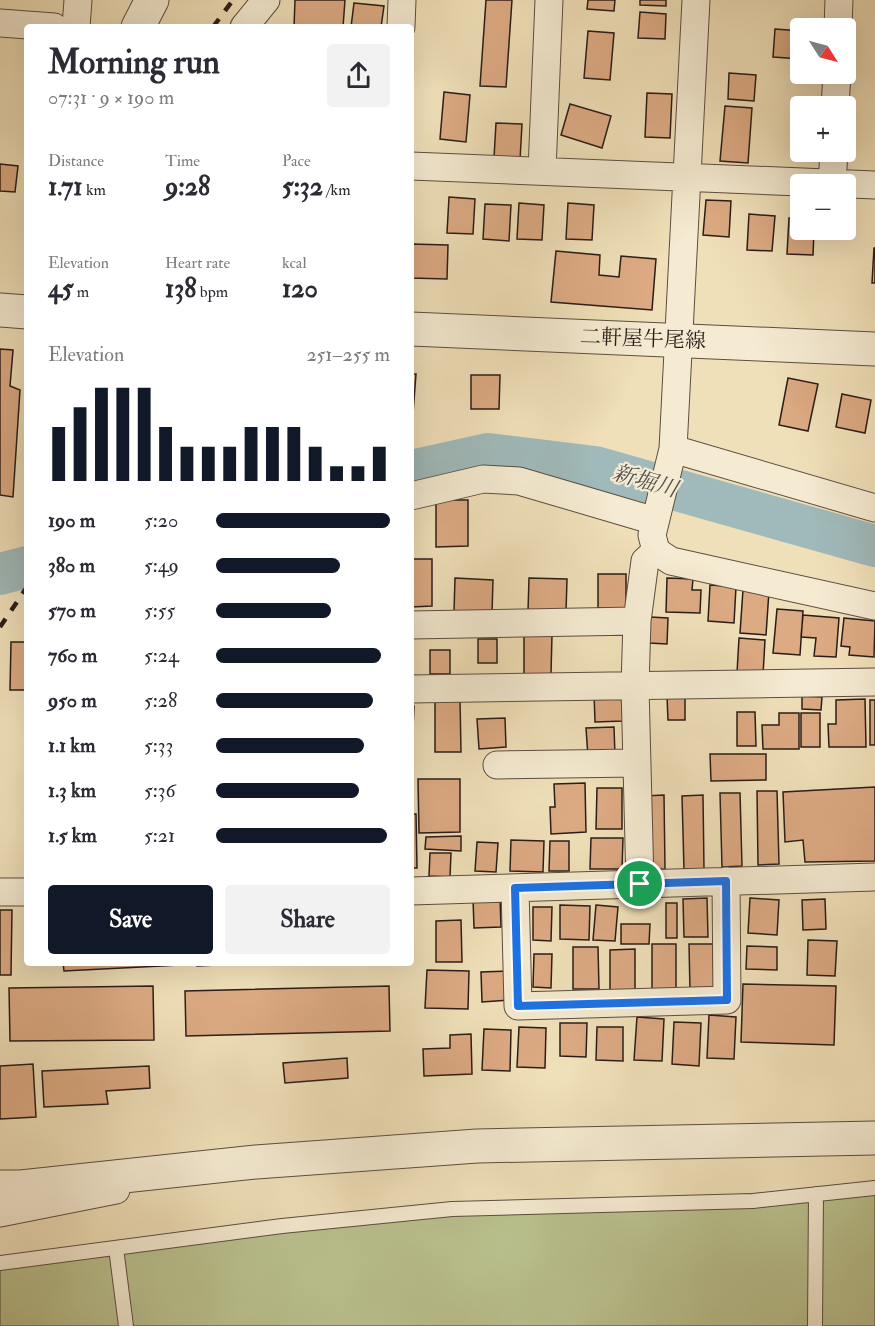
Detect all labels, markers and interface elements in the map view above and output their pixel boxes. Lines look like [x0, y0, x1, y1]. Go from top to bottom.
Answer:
north arrow [790, 18, 856, 84]
map controls [790, 18, 856, 240]
text: Morning run [48, 42, 220, 83]
button: share [327, 44, 390, 107]
text: 07:31 · 9 × 190 m [48, 85, 174, 110]
button: + [790, 96, 856, 162]
text: Distance [48, 151, 104, 171]
text: Time [165, 151, 200, 171]
text: Pace [282, 151, 311, 171]
text: 1.71 [48, 171, 83, 203]
text: 9:28 [165, 171, 210, 203]
text: 5:32 [282, 171, 323, 203]
button: − [790, 174, 856, 240]
text: km [83, 180, 106, 200]
text: /km [323, 180, 351, 200]
text: Elevation [48, 253, 109, 273]
text: Heart rate [165, 253, 230, 273]
text: kcal [282, 253, 307, 273]
text: 45 [48, 273, 73, 305]
text: 138 [165, 273, 196, 305]
text: 120 [282, 273, 318, 305]
text: m [73, 282, 89, 302]
text: bpm [196, 282, 228, 302]
street label: 二軒屋牛尾線 [580, 323, 706, 355]
text: Elevation [48, 342, 124, 367]
text: 251–255 m [306, 342, 390, 367]
water label: 新堀川 [609, 458, 682, 504]
text: 190 m [48, 508, 95, 533]
text: 5:20 [144, 508, 178, 533]
text: 380 m [48, 553, 95, 578]
text: 5:49 [144, 553, 179, 578]
text: 570 m [48, 598, 96, 623]
text: 5:55 [144, 598, 175, 623]
text: 760 m [48, 643, 97, 668]
text: 5:24 [144, 643, 179, 668]
text: 950 m [48, 688, 97, 713]
text: 5:28 [144, 688, 177, 713]
text: 1.1 km [48, 733, 95, 758]
text: 5:33 [144, 733, 173, 758]
text: 1.3 km [48, 778, 96, 803]
text: 5:36 [144, 778, 176, 803]
text: 1.5 km [48, 823, 97, 848]
text: 5:21 [144, 823, 175, 848]
pin [614, 858, 665, 909]
icon: arrive [623, 867, 656, 900]
button: Save [48, 885, 213, 954]
button: Share [225, 885, 390, 954]

